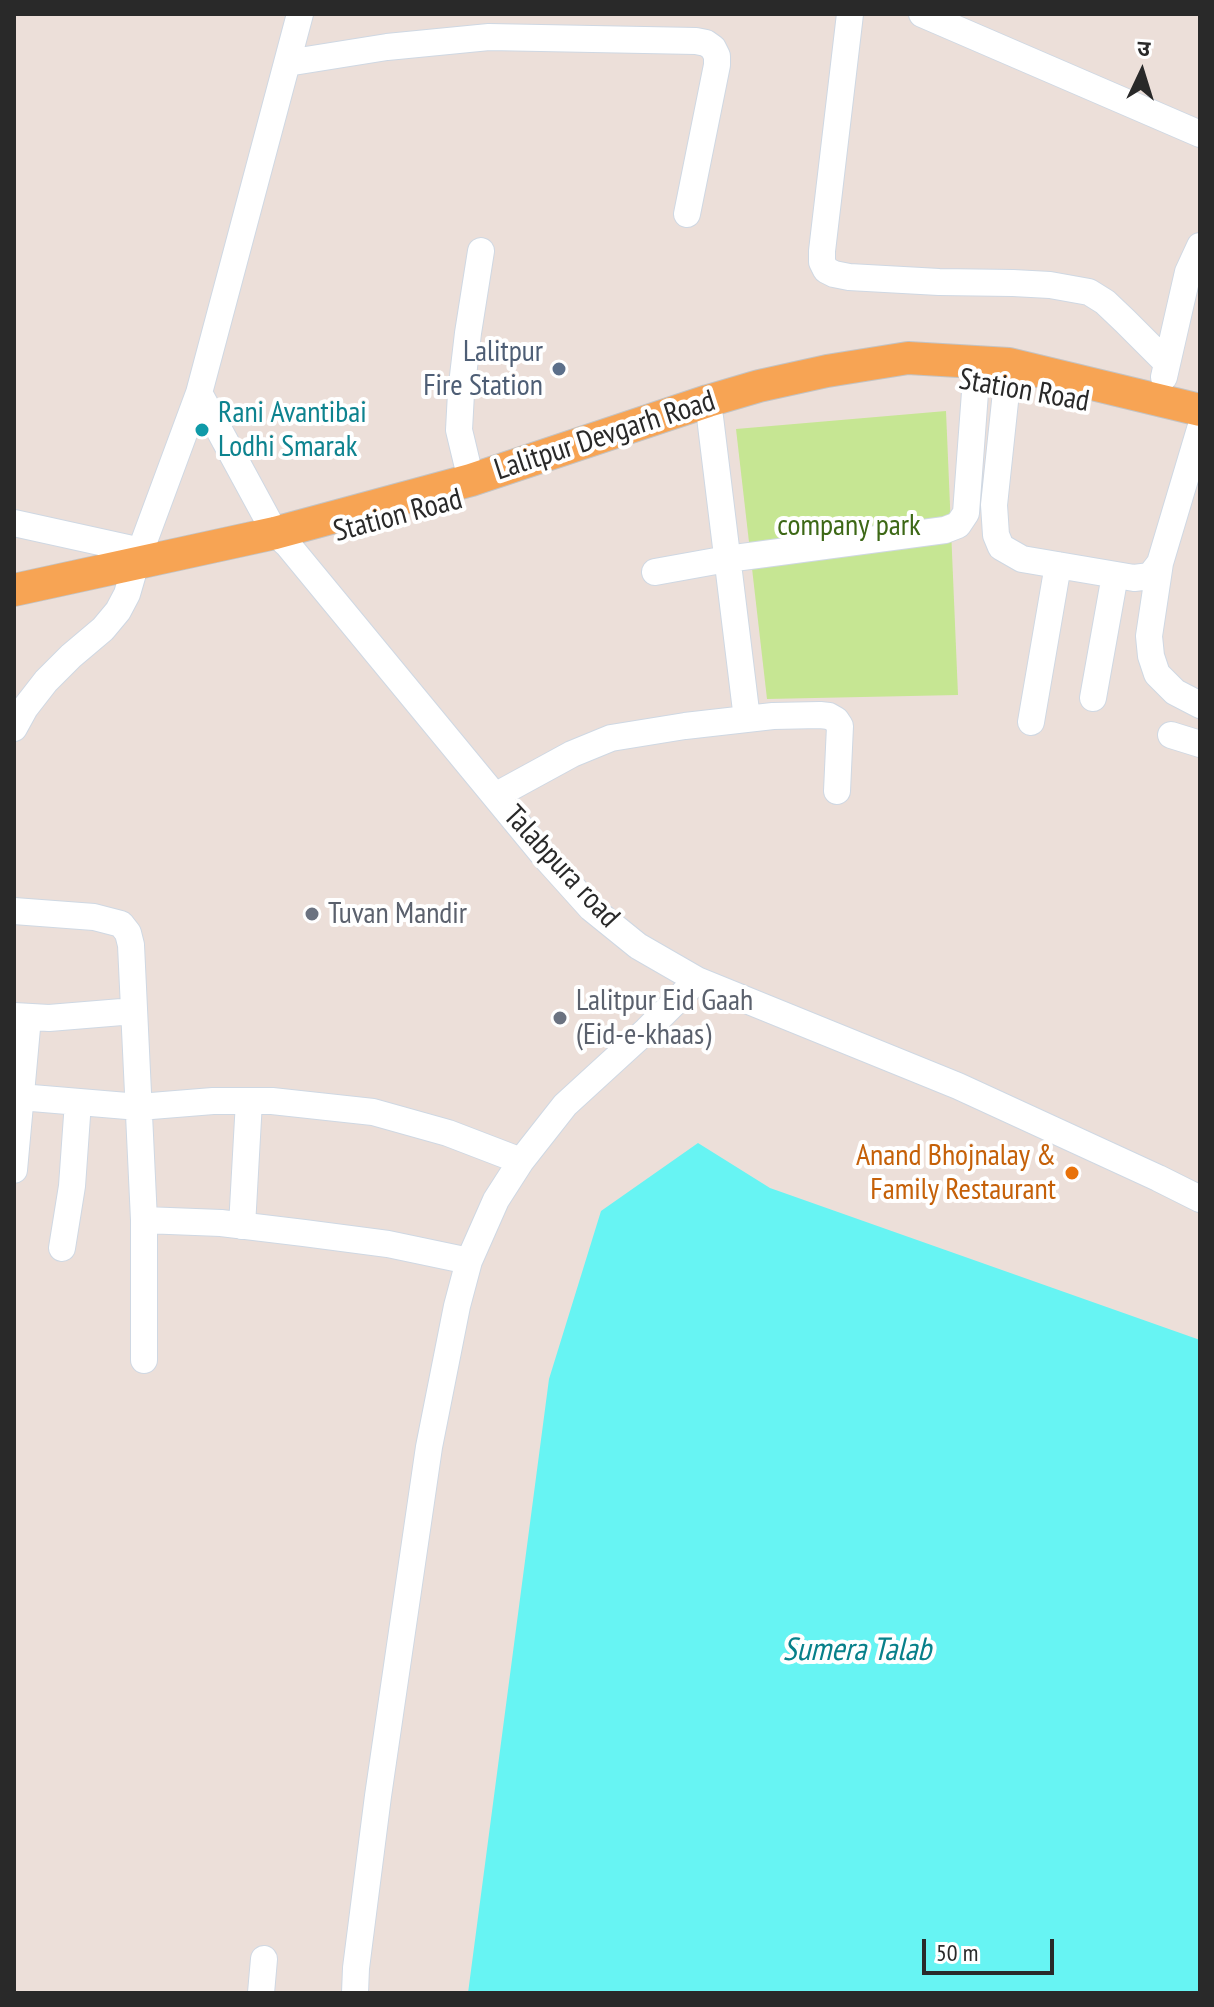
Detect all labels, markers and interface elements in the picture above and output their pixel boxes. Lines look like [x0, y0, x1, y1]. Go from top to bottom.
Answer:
north arrow [1102, 32, 1182, 112]
text: उ [1136, 34, 1151, 62]
place label: Lalitpur Fire Station [423, 334, 543, 404]
marker: Lalitpur Fire Station [550, 360, 568, 378]
street label: Station Road [956, 362, 1092, 420]
street label: Lalitpur Devgarh Road [490, 383, 720, 489]
place label: Rani Avantibai Lodhi Smarak [218, 395, 367, 466]
marker: Rani Avantibai Lodhi Smarak [193, 421, 211, 439]
street label: Station Road [330, 482, 466, 550]
park label: company park [777, 508, 921, 544]
street label: Talabpura road [495, 799, 627, 935]
place label: Tuvan Mandir [328, 896, 467, 932]
marker: Tuvan Mandir [303, 905, 321, 923]
place label: Lalitpur Eid Gaah (Eid-e-khaas) [576, 983, 753, 1054]
marker: Lalitpur Eid Gaah (Eid-e-khaas) [551, 1009, 569, 1027]
place label: Anand Bhojnalay & Family Restaurant [856, 1138, 1056, 1208]
marker: Anand Bhojnalay & Family Restaurant [1063, 1164, 1081, 1182]
water label: Sumera Talab [783, 1632, 931, 1670]
scale bar [926, 1923, 1058, 1973]
text: 50 m [936, 1937, 978, 1968]

